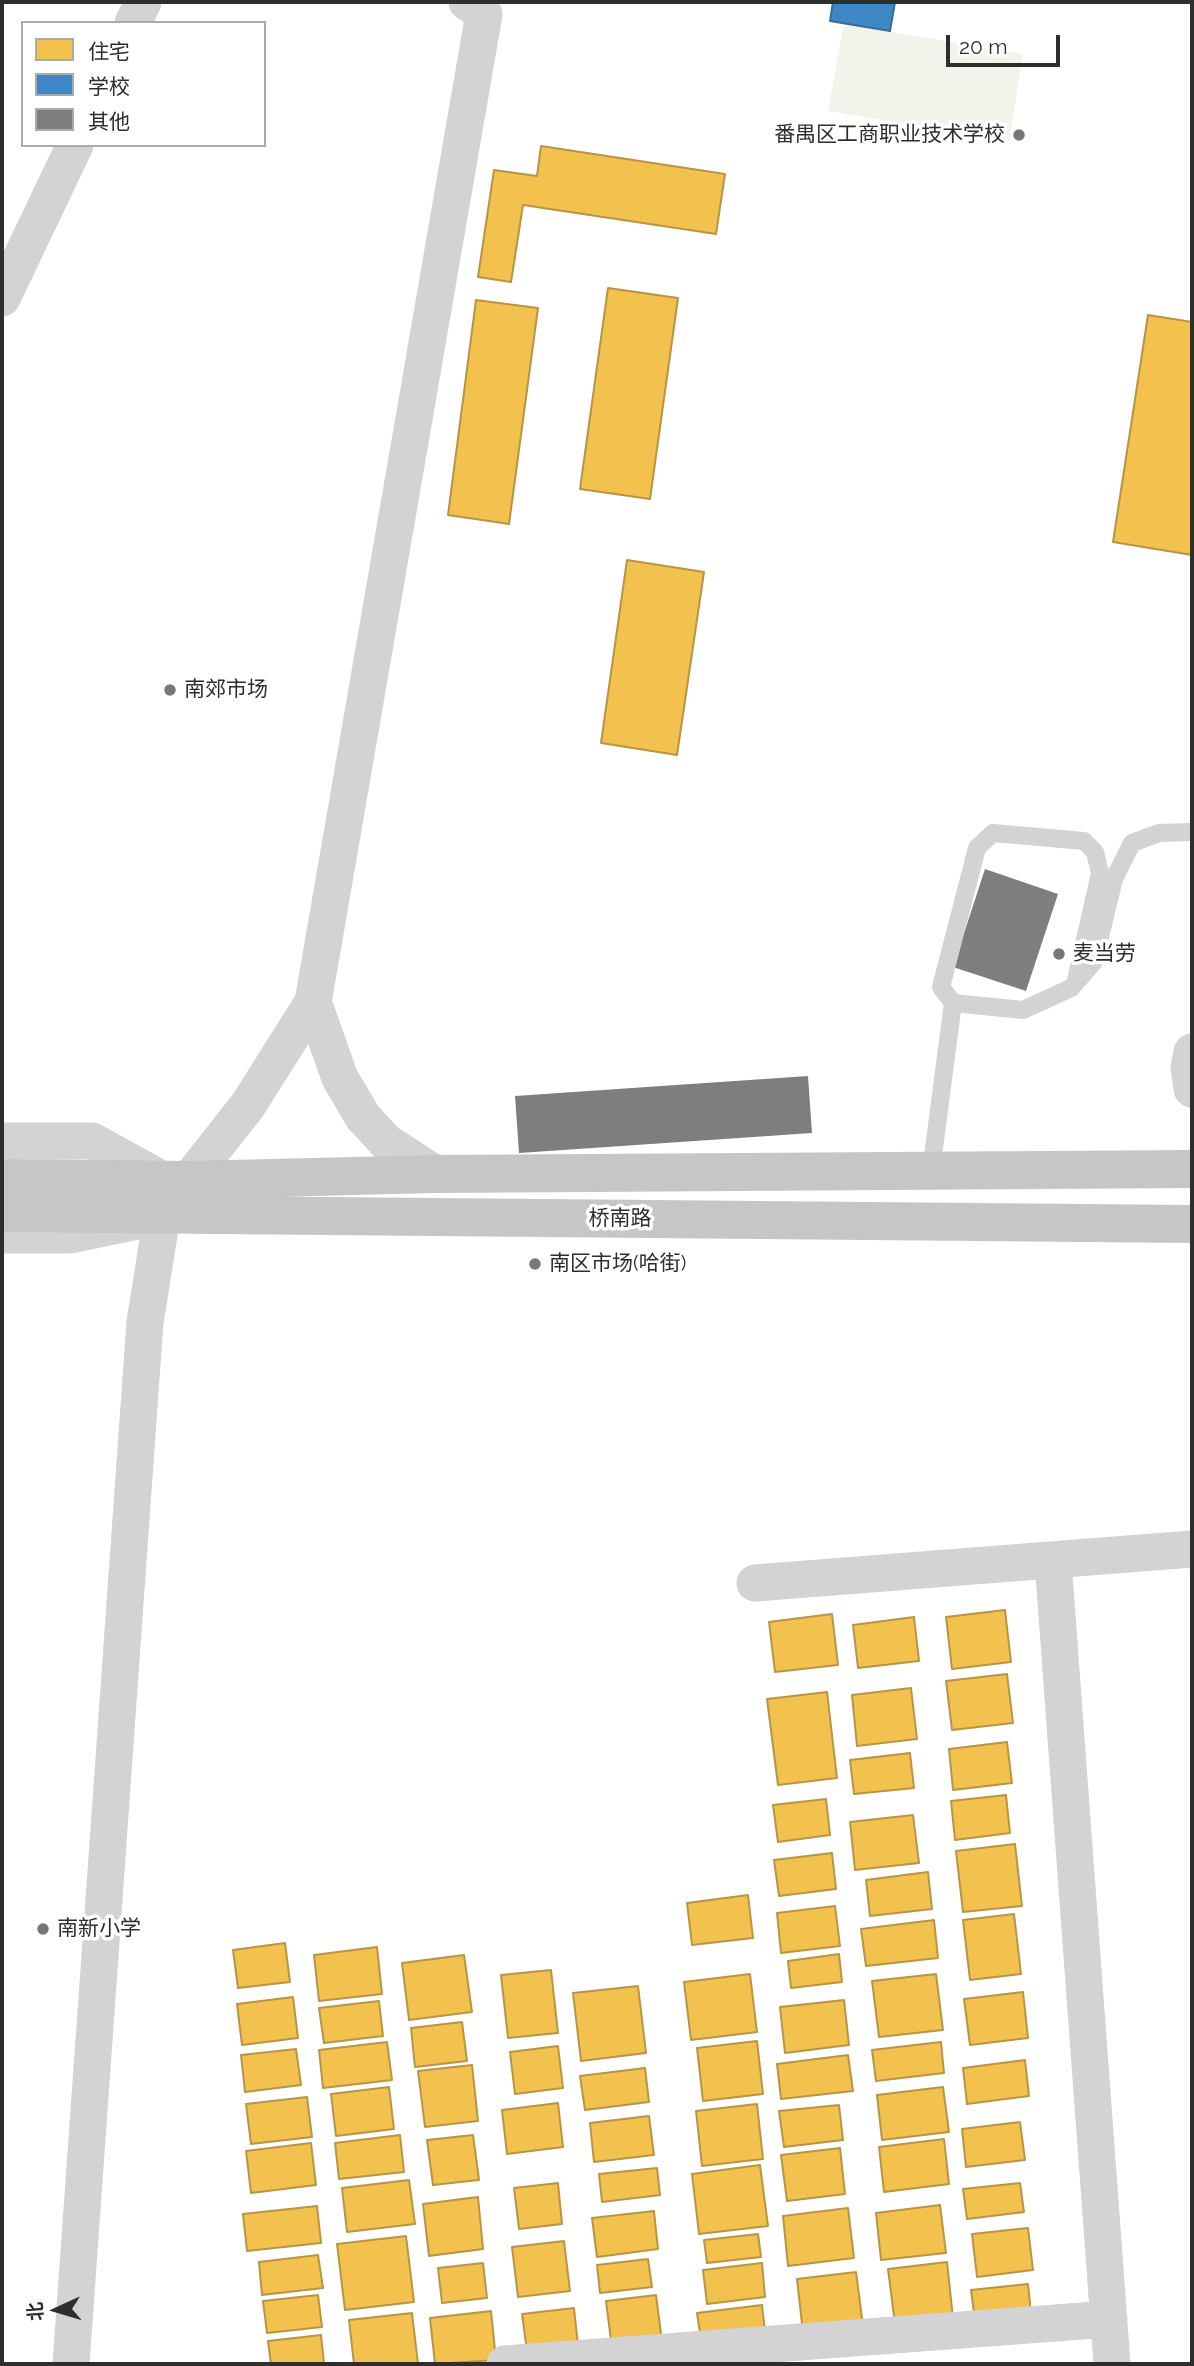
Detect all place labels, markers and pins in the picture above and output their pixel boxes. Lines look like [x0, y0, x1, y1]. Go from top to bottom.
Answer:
place label: 番禺区工商职业技术学校 [774, 122, 1005, 148]
marker: 番禺区工商职业技术学校 [1011, 127, 1027, 143]
place label: 南郊市场 [184, 677, 268, 703]
marker: 南郊市场 [162, 682, 178, 698]
place label: 麦当劳 [1073, 941, 1136, 967]
marker: 麦当劳 [1051, 946, 1067, 962]
place label: 南区市场(哈街) [549, 1251, 686, 1277]
marker: 南区市场(哈街) [527, 1256, 543, 1272]
place label: 南新小学 [57, 1916, 141, 1942]
marker: 南新小学 [35, 1921, 51, 1937]

